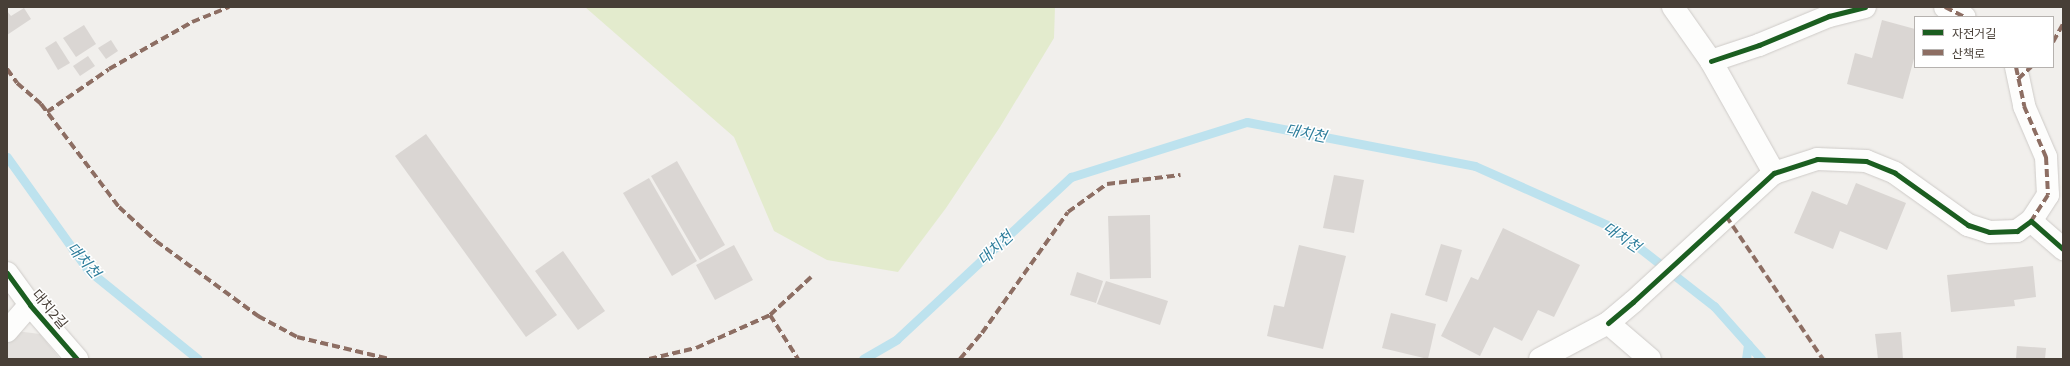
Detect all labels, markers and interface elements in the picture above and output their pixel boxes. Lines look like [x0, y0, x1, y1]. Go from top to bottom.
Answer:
legend [1914, 16, 2054, 68]
text: 자전거길 [1952, 26, 1996, 40]
text: 산책로 [1952, 46, 1985, 60]
water label: 대치천 [1284, 120, 1328, 146]
water label: 대치천 [1600, 218, 1644, 256]
water label: 대치천 [974, 227, 1016, 269]
water label: 대치천 [64, 238, 104, 282]
street label: 대치2길 [29, 286, 71, 332]

